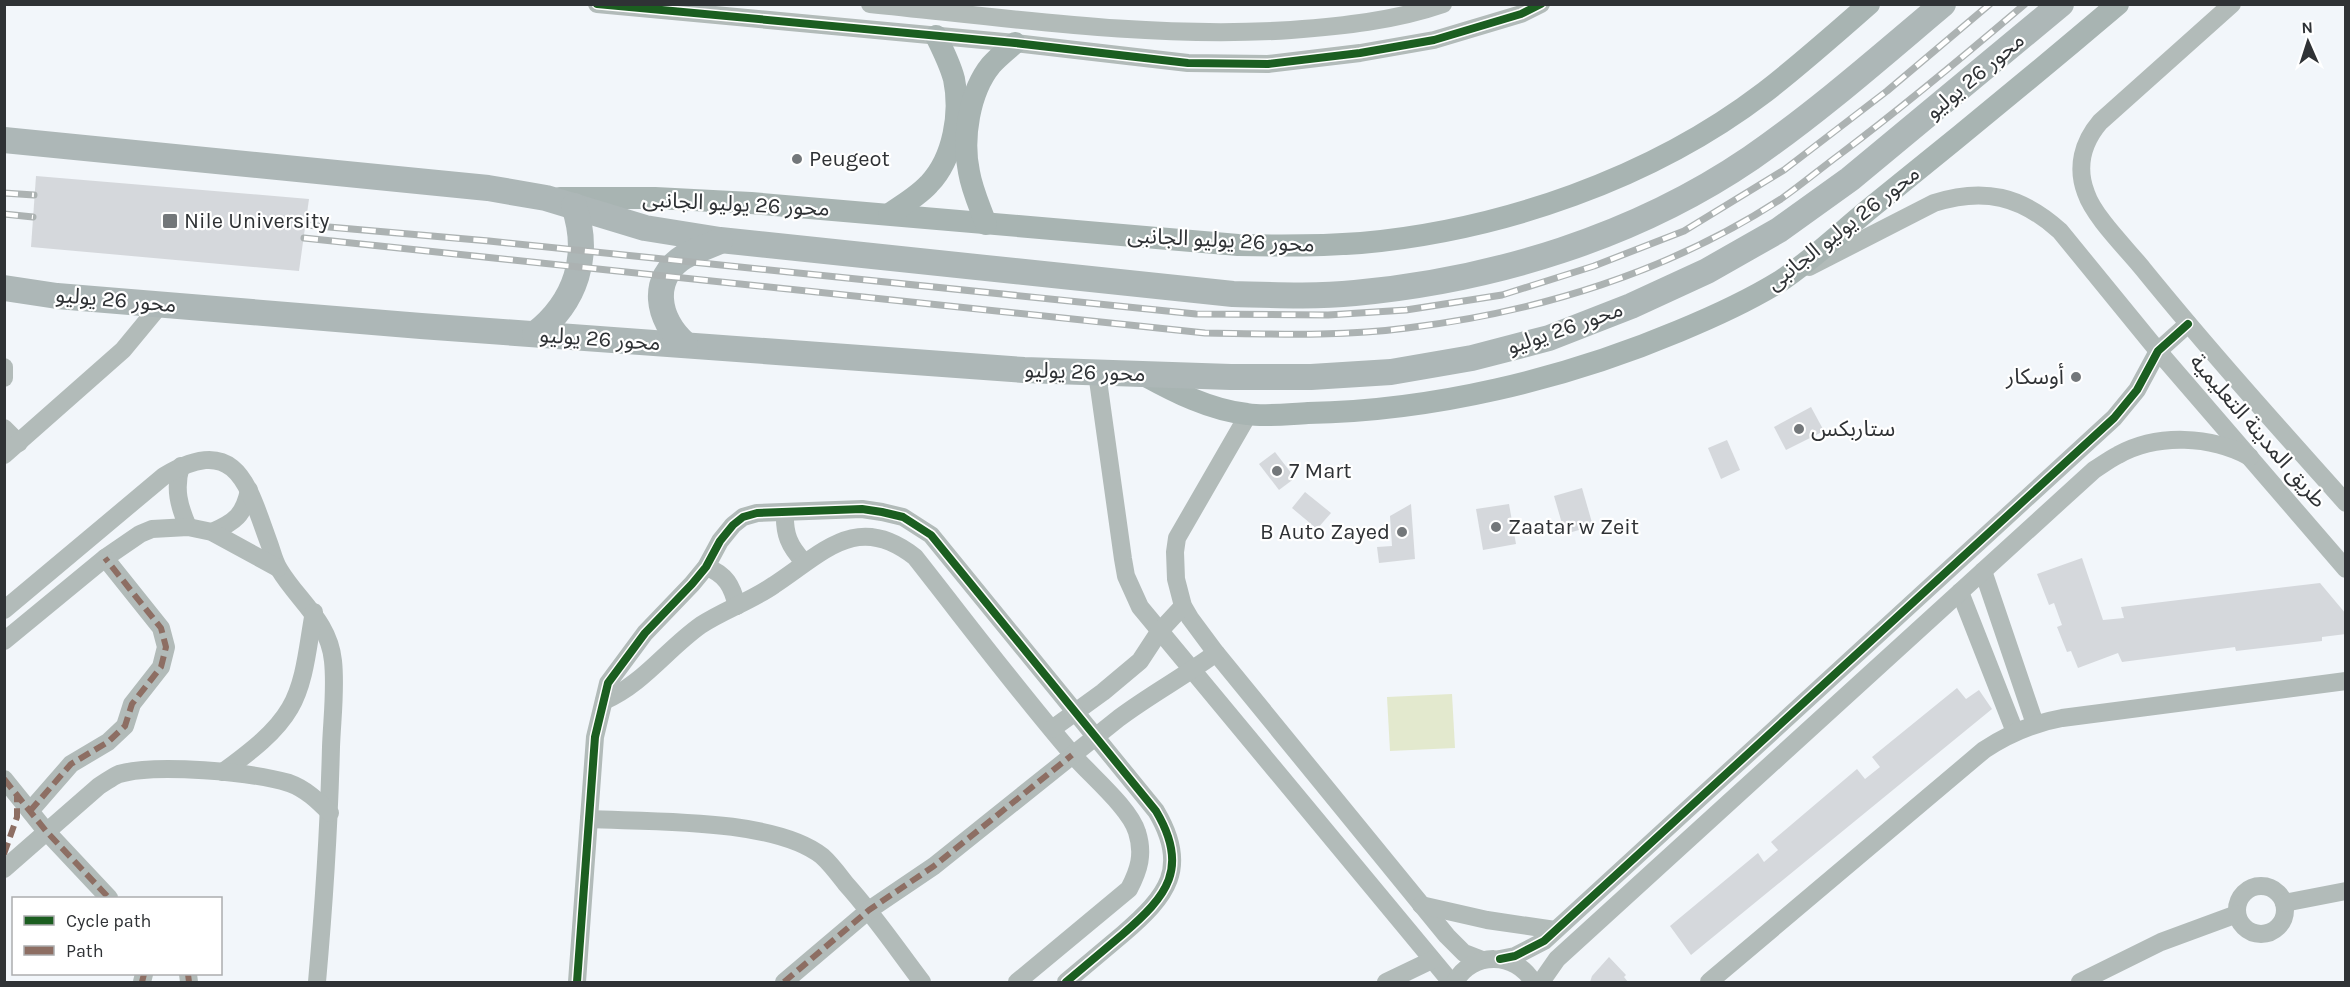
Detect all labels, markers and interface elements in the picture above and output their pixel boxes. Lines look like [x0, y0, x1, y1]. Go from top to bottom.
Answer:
north arrow [2278, 12, 2338, 72]
text: N [2301, 18, 2313, 37]
street label: محور 26 يوليو [1920, 27, 2030, 125]
place label: Peugeot [809, 146, 890, 172]
marker: Peugeot [790, 152, 804, 166]
street label: محور 26 يوليو الجانبى [1761, 160, 1925, 296]
street label: محور 26 يوليو الجانبى [642, 186, 830, 222]
place label: Nile University [184, 208, 329, 234]
marker: Nile University [161, 212, 179, 230]
street label: محور 26 يوليو الجانبى [1127, 222, 1315, 258]
street label: محور 26 يوليو [55, 282, 177, 318]
street label: محور 26 يوليو [1504, 296, 1626, 360]
street label: محور 26 يوليو [539, 322, 661, 356]
street label: طريق المدينة التعليمية [2184, 349, 2332, 513]
street label: محور 26 يوليو [1024, 357, 1146, 387]
place label: أوسكار [2005, 363, 2064, 390]
marker: أوسكار [2069, 370, 2083, 384]
place label: ستاربكس [1811, 416, 1895, 442]
marker: ستاربكس [1792, 422, 1806, 436]
place label: 7 Mart [1289, 458, 1352, 484]
marker: 7 Mart [1270, 464, 1284, 478]
place label: Zaatar w Zeit [1508, 514, 1639, 540]
place label: B Auto Zayed [1260, 519, 1390, 545]
marker: Zaatar w Zeit [1489, 520, 1503, 534]
marker: B Auto Zayed [1395, 525, 1409, 539]
legend [12, 897, 222, 975]
text: Cycle path [66, 910, 151, 932]
text: Path [66, 940, 104, 962]

